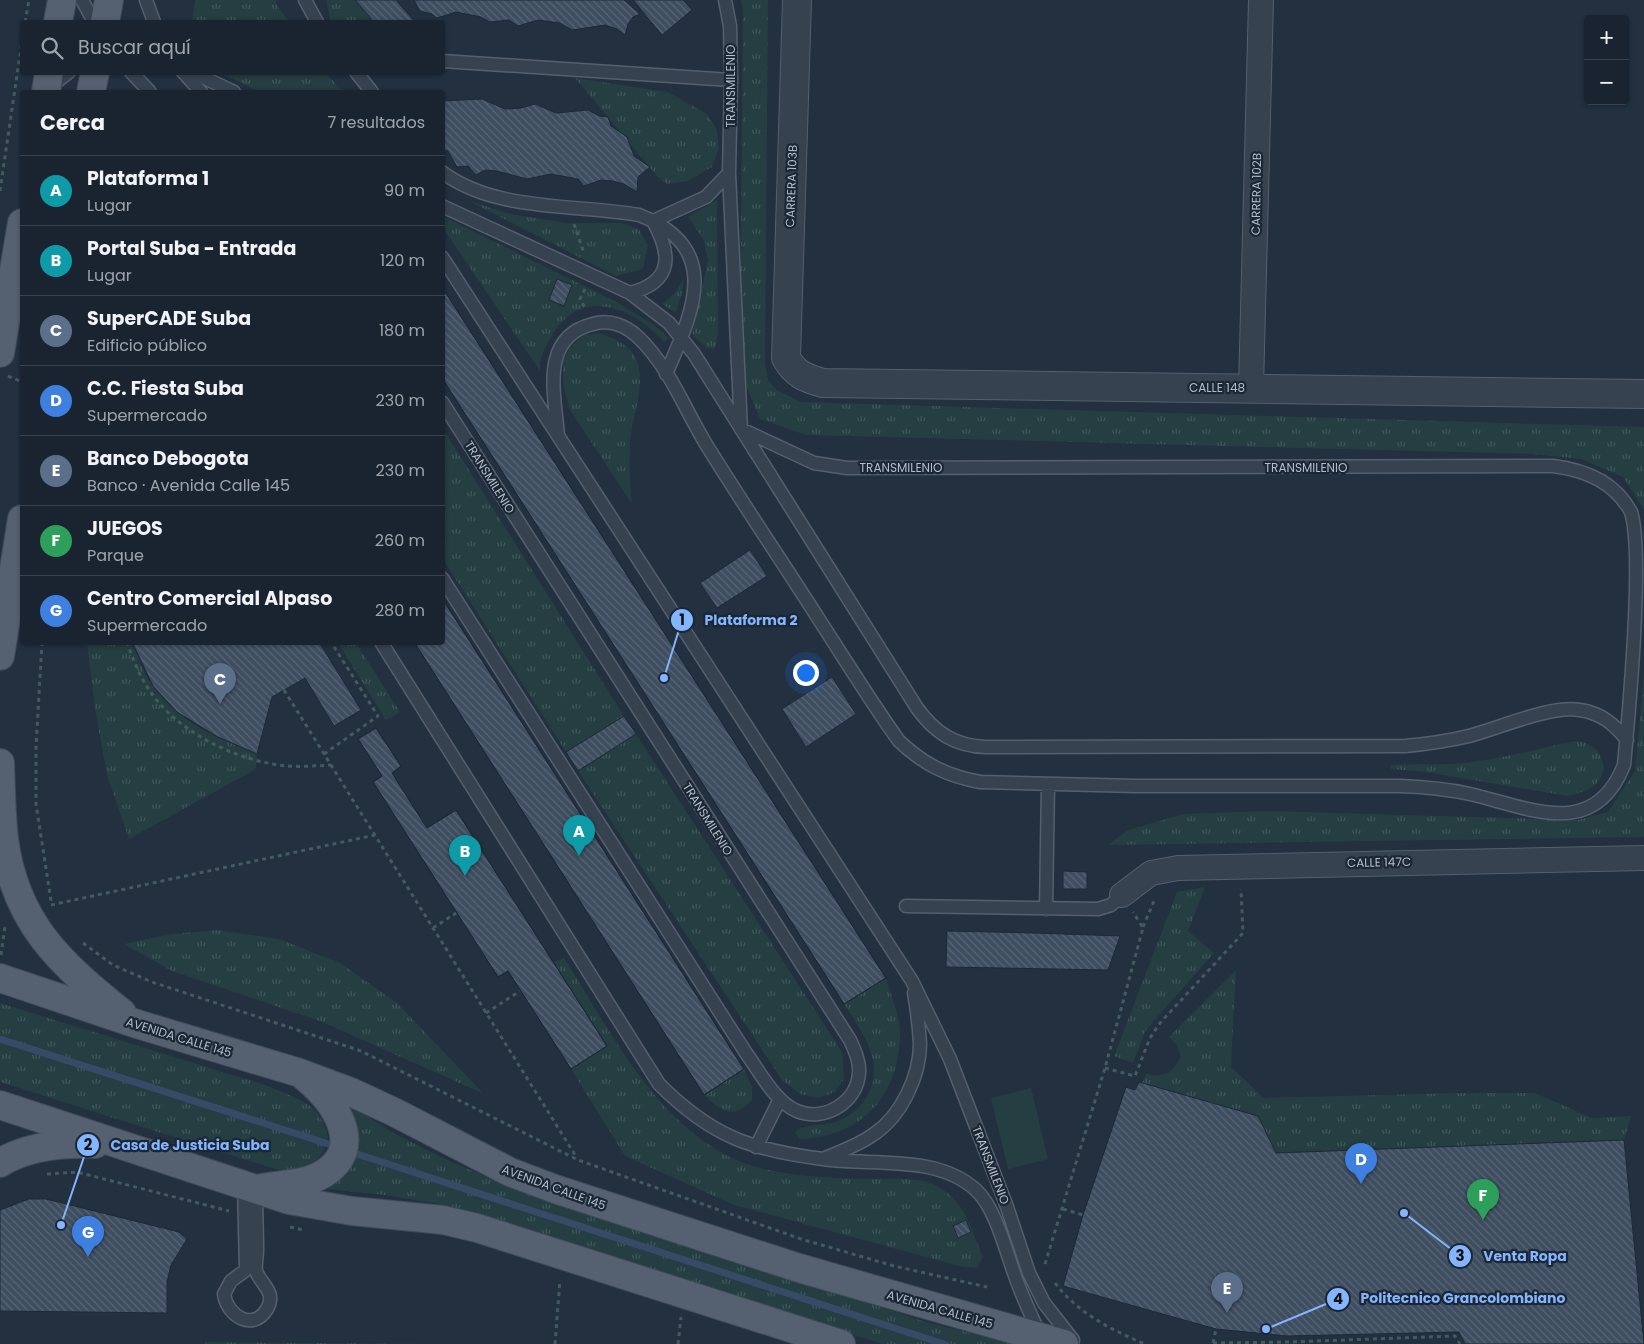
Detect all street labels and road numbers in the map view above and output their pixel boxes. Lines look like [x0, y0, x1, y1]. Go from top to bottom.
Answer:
street label: TRANSMILENIO [722, 45, 739, 127]
street label: CARRERA 103B [781, 144, 801, 228]
street label: CARRERA 102B [1247, 153, 1265, 235]
street label: CALLE 148 [1189, 379, 1245, 396]
street label: TRANSMILENIO [461, 437, 519, 517]
street label: TRANSMILENIO [860, 459, 942, 476]
street label: TRANSMILENIO [1265, 459, 1347, 476]
street label: TRANSMILENIO [679, 779, 737, 859]
street label: CALLE 147C [1347, 853, 1411, 871]
street label: AVENIDA CALLE 145 [124, 1013, 234, 1061]
street label: TRANSMILENIO [968, 1123, 1014, 1207]
street label: AVENIDA CALLE 145 [500, 1160, 608, 1214]
street label: AVENIDA CALLE 145 [885, 1286, 995, 1332]

